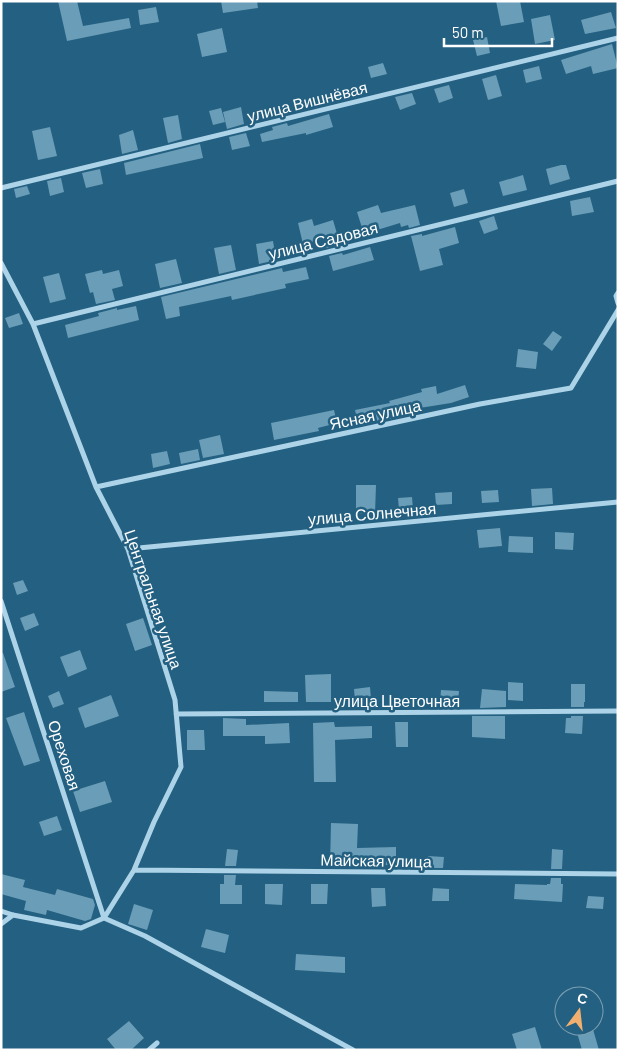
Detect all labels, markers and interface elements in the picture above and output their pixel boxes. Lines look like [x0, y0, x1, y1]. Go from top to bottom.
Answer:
scale bar [444, 15, 552, 47]
text: 50 m [452, 23, 484, 41]
street label: улица Вишнёвая [245, 77, 369, 125]
street label: улица Садовая [266, 217, 380, 263]
street label: Ясная улица [327, 395, 423, 433]
street label: улица Солнечная [307, 498, 437, 528]
street label: Центральная улица [121, 527, 187, 671]
street label: улица Цветочная [334, 691, 460, 710]
street label: Ореховая [45, 718, 85, 792]
street label: Майская улица [320, 850, 432, 870]
north arrow [554, 986, 604, 1036]
text: С [575, 988, 590, 1007]

